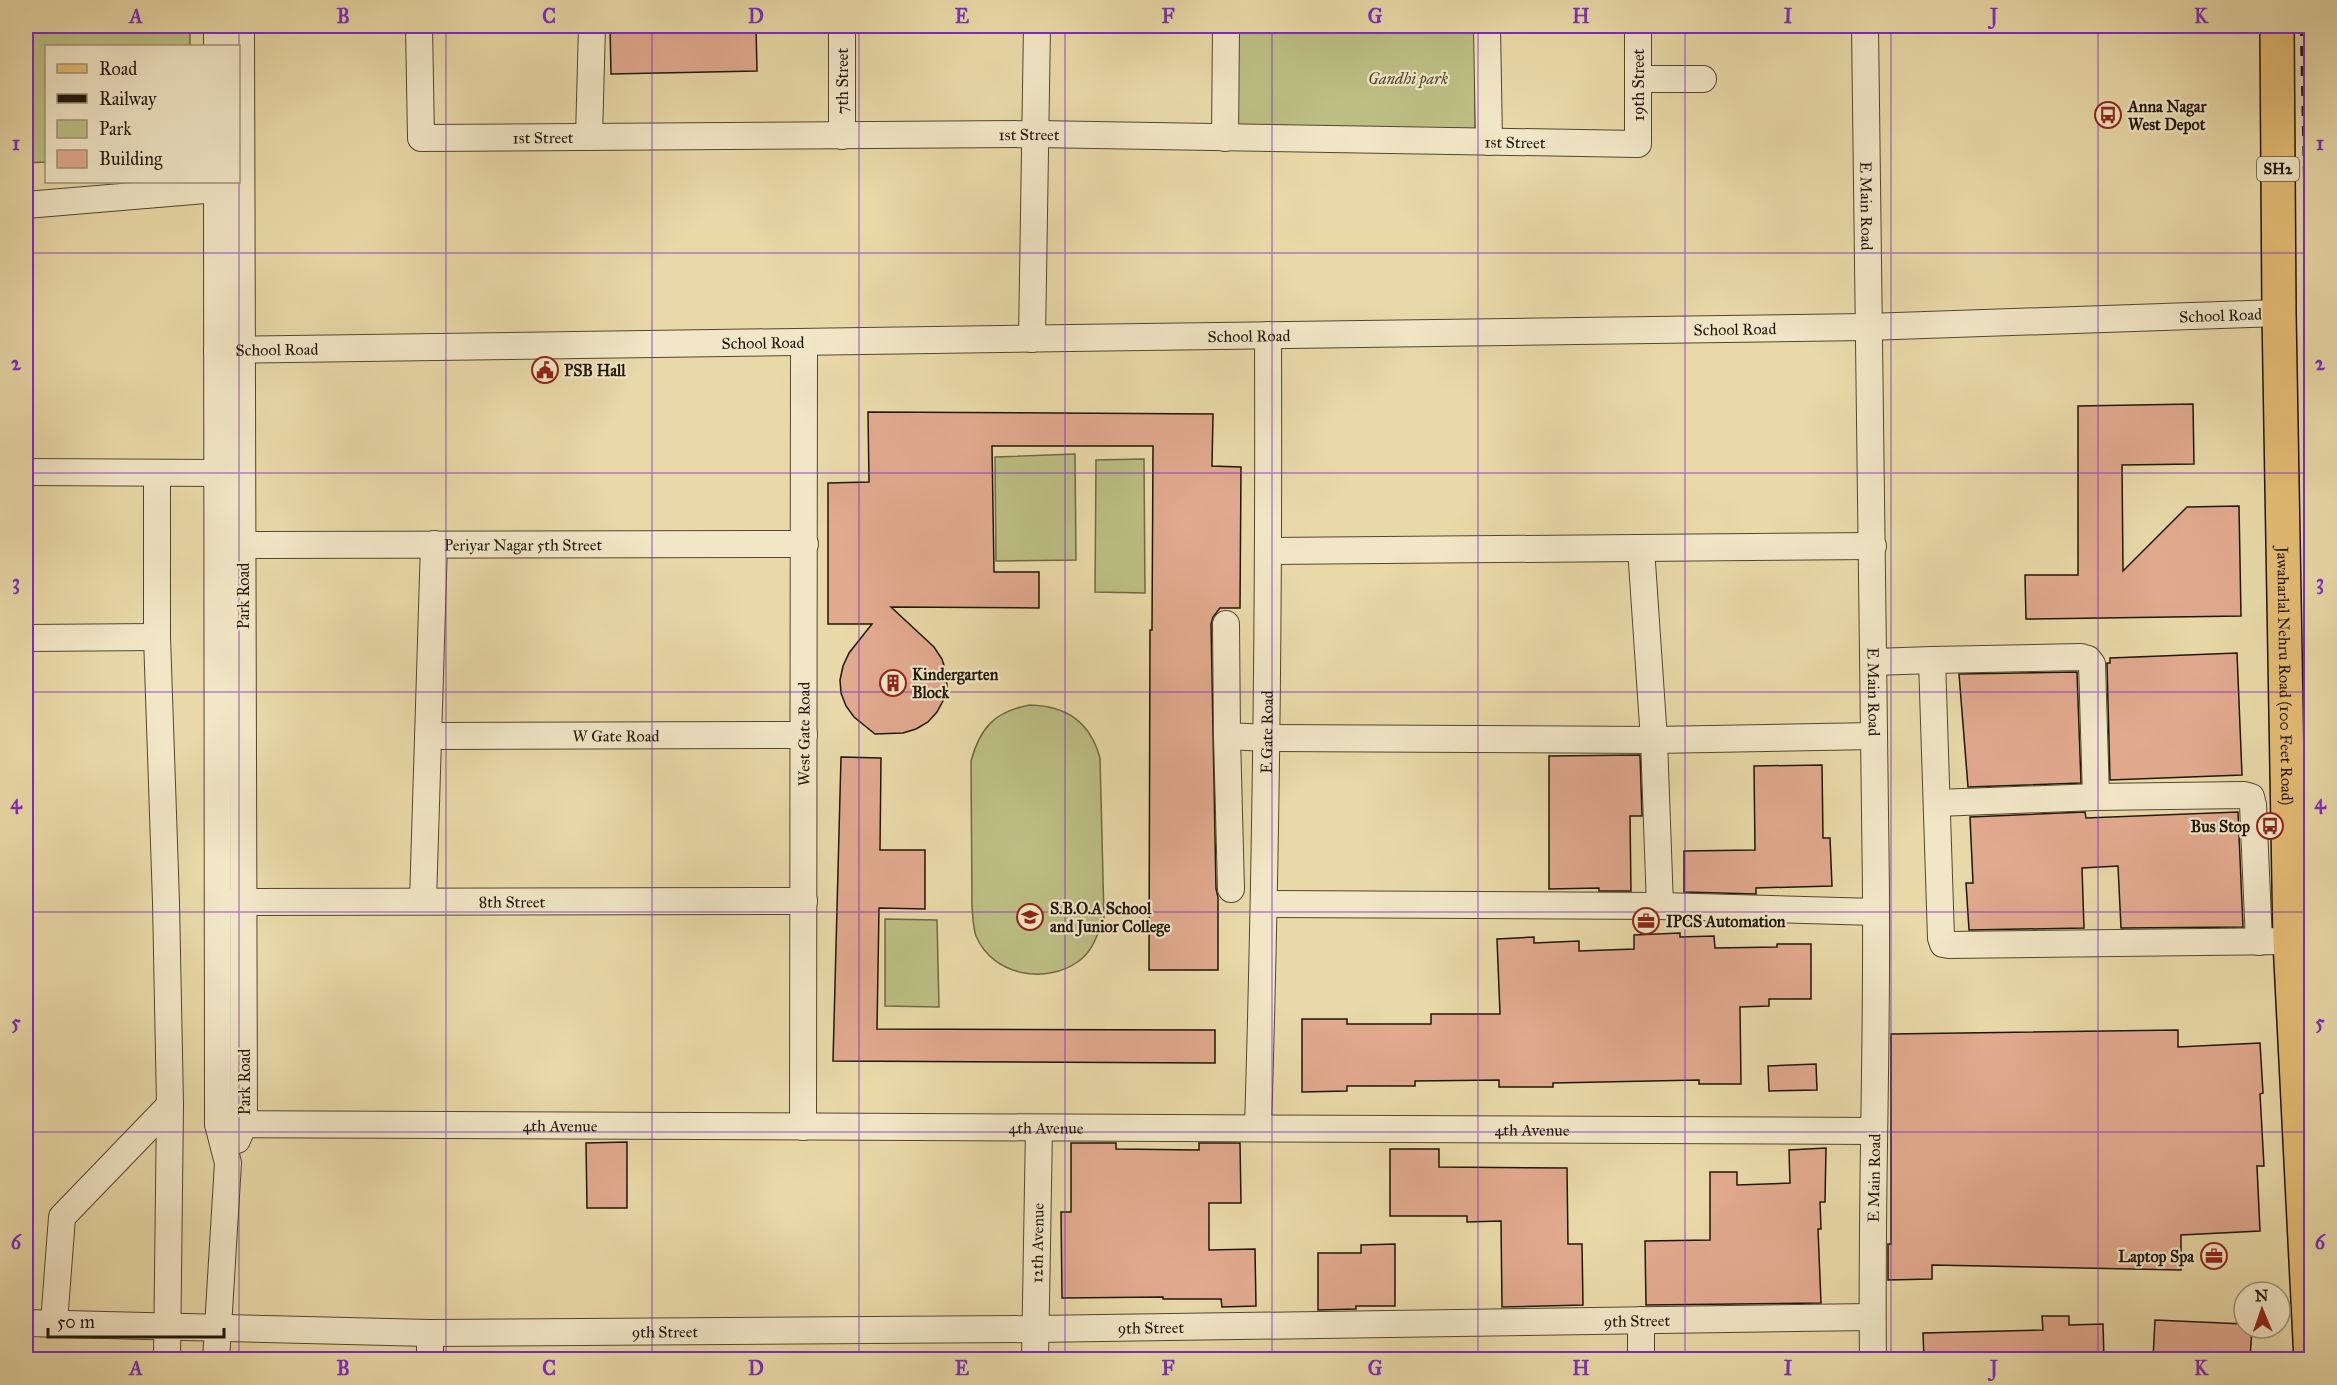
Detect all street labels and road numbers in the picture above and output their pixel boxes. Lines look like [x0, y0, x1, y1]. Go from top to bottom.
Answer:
street label: 7th Street [833, 48, 852, 114]
street label: 19th Street [1629, 48, 1648, 121]
street label: 1st Street [998, 124, 1060, 144]
street label: 1st Street [512, 128, 574, 147]
street label: 1st Street [1484, 132, 1546, 152]
road number: SH2 [2257, 157, 2299, 181]
street label: E Main Road [1857, 161, 1877, 251]
street label: School Road [2179, 304, 2262, 326]
street label: School Road [1693, 319, 1776, 339]
street label: School Road [1207, 326, 1291, 346]
street label: School Road [721, 332, 805, 352]
street label: School Road [235, 339, 319, 359]
street label: Periyar Nagar 5th Street [444, 535, 602, 555]
street label: Jawaharlal Nehru Road (100 Feet Road) [2273, 544, 2297, 806]
street label: Park Road [234, 563, 253, 629]
street label: E Main Road [1864, 647, 1884, 736]
street label: West Gate Road [794, 682, 813, 786]
street label: E Gate Road [1256, 690, 1276, 774]
street label: W Gate Road [572, 726, 660, 745]
street label: 8th Street [479, 892, 546, 911]
street label: Park Road [235, 1049, 254, 1115]
street label: 4th Avenue [522, 1116, 598, 1135]
street label: 4th Avenue [1008, 1118, 1084, 1137]
street label: 4th Avenue [1494, 1120, 1570, 1139]
street label: E Main Road [1864, 1133, 1884, 1223]
street label: 12th Avenue [1027, 1202, 1047, 1283]
street label: 9th Street [1603, 1310, 1670, 1330]
street label: 9th Street [1118, 1317, 1185, 1337]
street label: 9th Street [632, 1322, 698, 1341]

